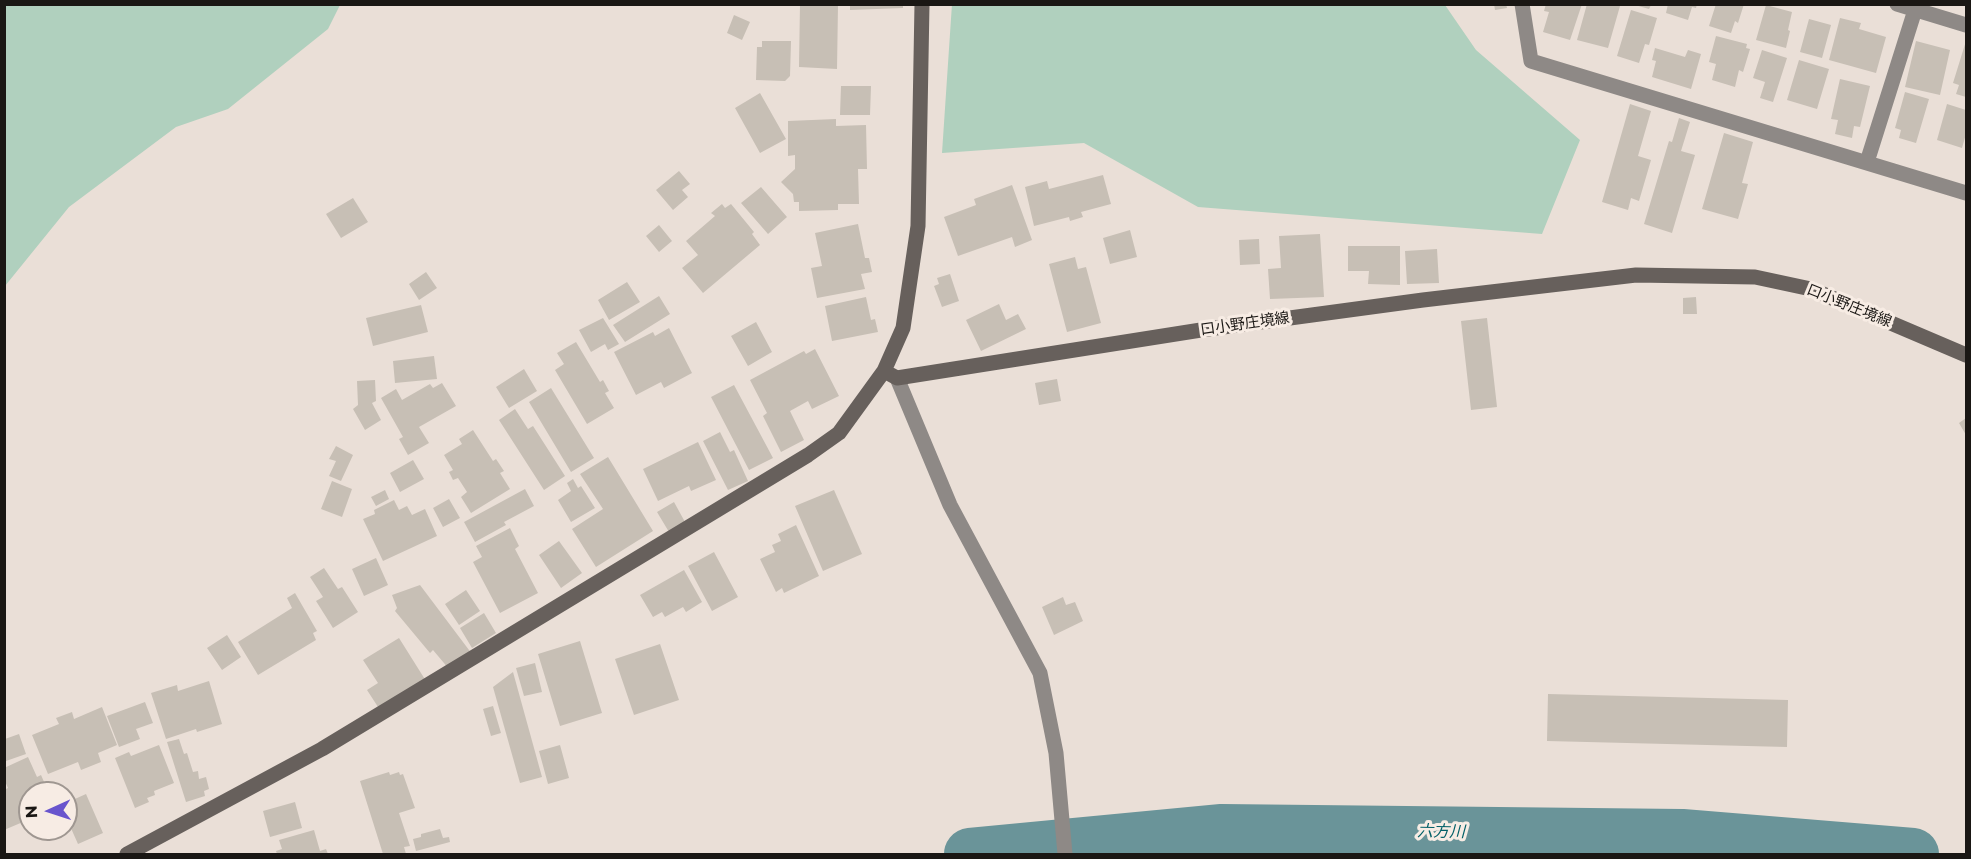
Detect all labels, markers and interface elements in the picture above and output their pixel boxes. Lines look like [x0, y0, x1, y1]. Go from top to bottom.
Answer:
street label: 口小野庄境線 [1804, 281, 1894, 331]
street label: 口小野庄境線 [1199, 309, 1291, 339]
north arrow [18, 781, 78, 841]
text: N [22, 805, 41, 819]
water label: 六方川 [1417, 822, 1465, 842]

